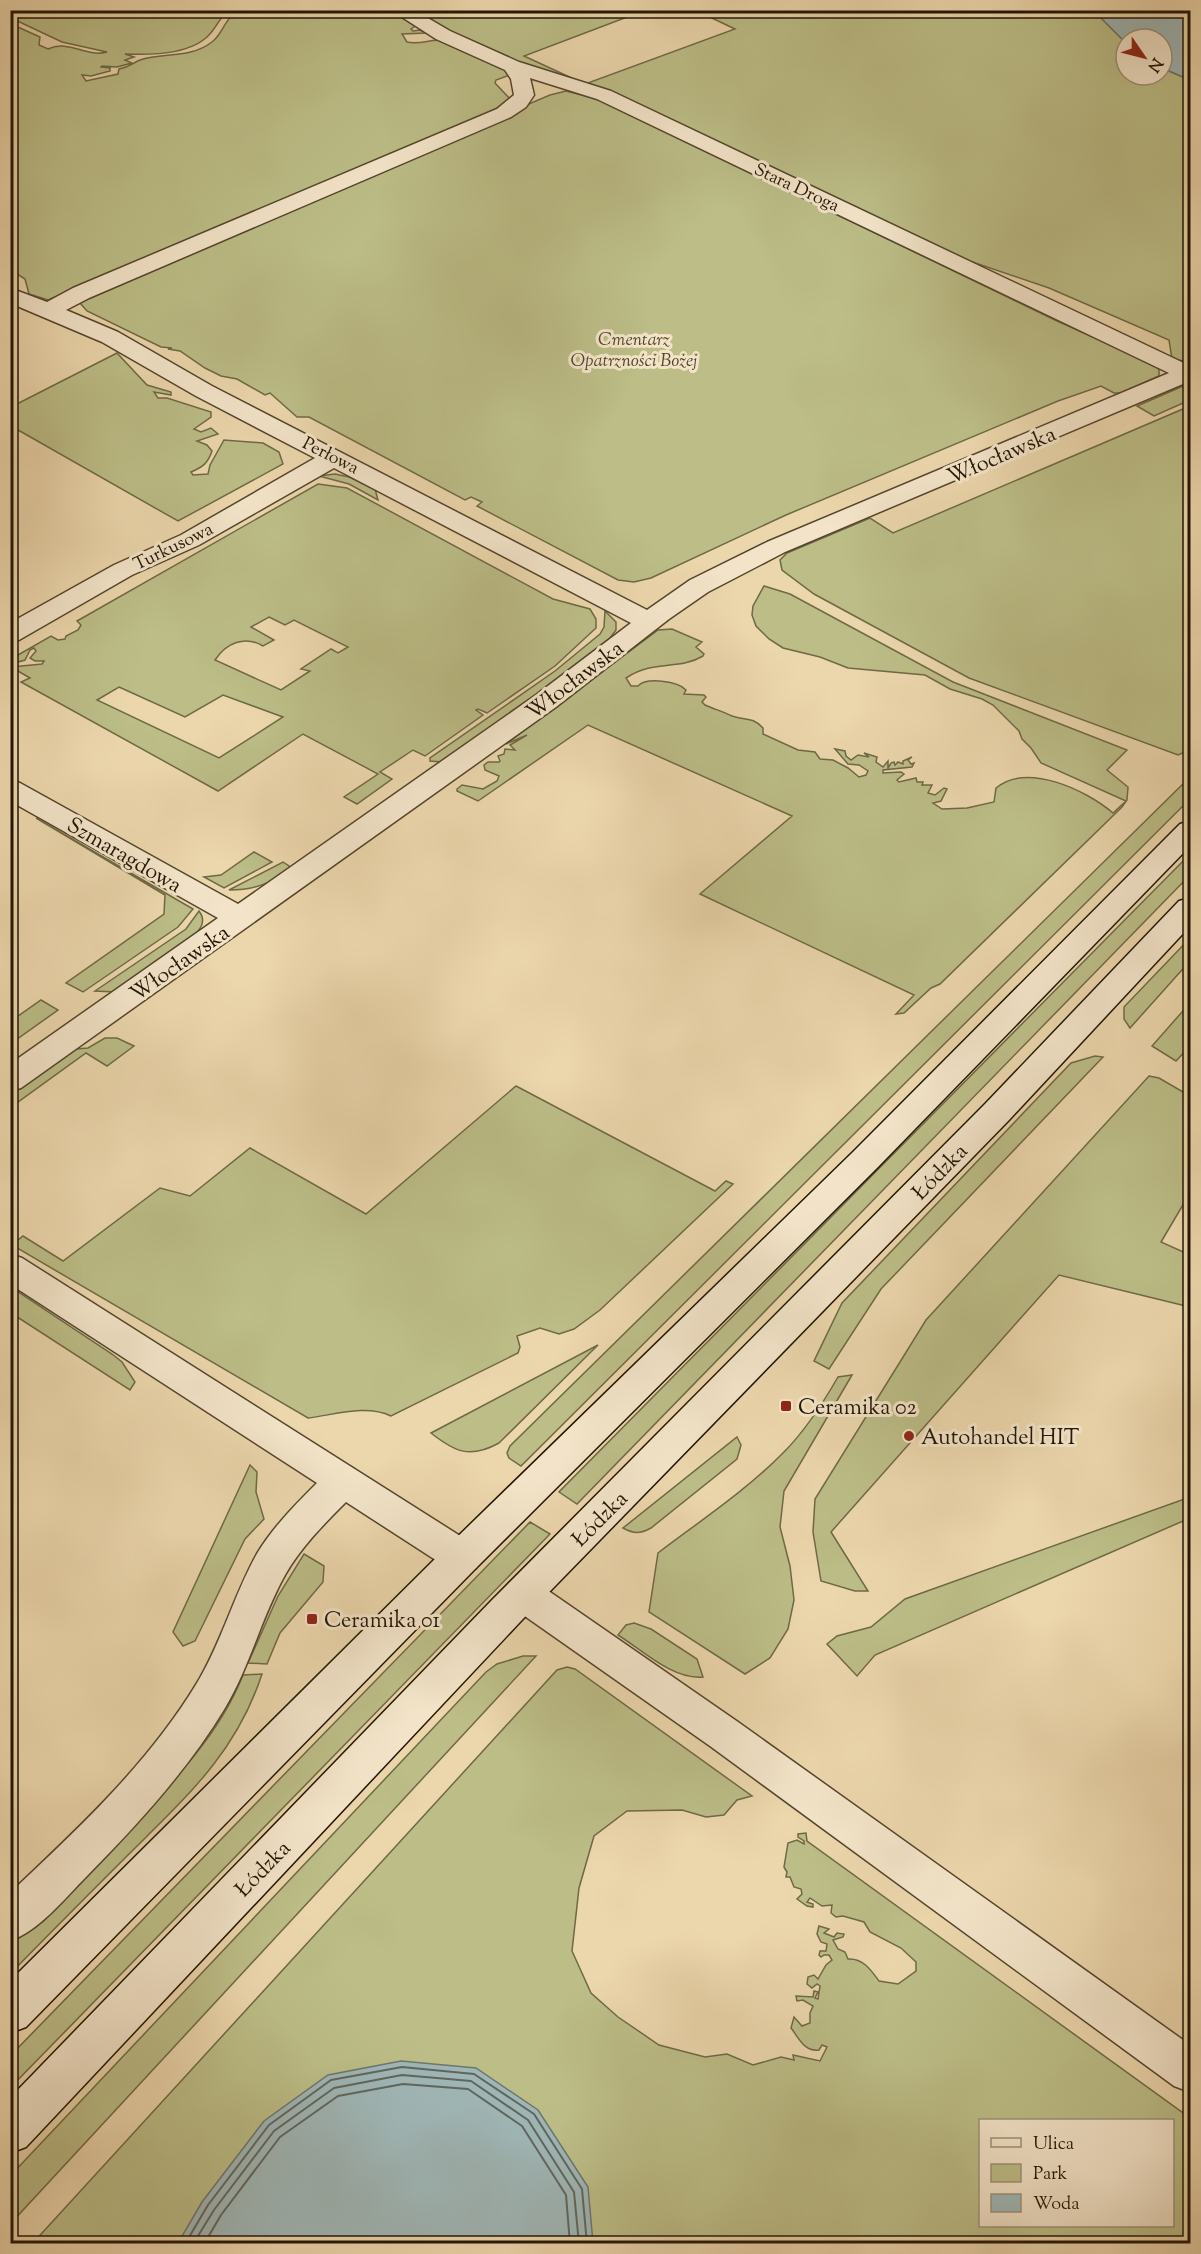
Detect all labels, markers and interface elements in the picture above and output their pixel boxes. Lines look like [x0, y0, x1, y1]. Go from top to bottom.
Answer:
north arrow [1114, 27, 1174, 87]
text: N [1141, 52, 1167, 76]
street label: Stara Droga [749, 158, 843, 220]
park label: Cmentarz Opatrzności Bożej [571, 328, 698, 375]
street label: Włocławska [943, 419, 1062, 494]
street label: Perłowa [297, 431, 363, 482]
street label: Turkusowa [129, 517, 218, 578]
street label: Włocławska [520, 634, 632, 729]
street label: Szmaragdowa [60, 811, 187, 903]
street label: Włocławska [124, 918, 237, 1011]
street label: Łódzka [906, 1137, 976, 1209]
place label: Ceramika 02 [798, 1393, 917, 1425]
marker: Ceramika 02 [779, 1399, 793, 1413]
place label: Autohandel HIT [921, 1423, 1080, 1455]
marker: Autohandel HIT [902, 1429, 916, 1443]
street label: Łódzka [566, 1485, 637, 1556]
place label: Ceramika 01 [324, 1606, 440, 1638]
marker: Ceramika 01 [305, 1612, 319, 1626]
street label: Łódzka [229, 1834, 299, 1906]
legend [979, 2119, 1174, 2227]
text: Ulica [1033, 2132, 1074, 2158]
text: Park [1033, 2162, 1068, 2188]
text: Woda [1033, 2192, 1080, 2218]

